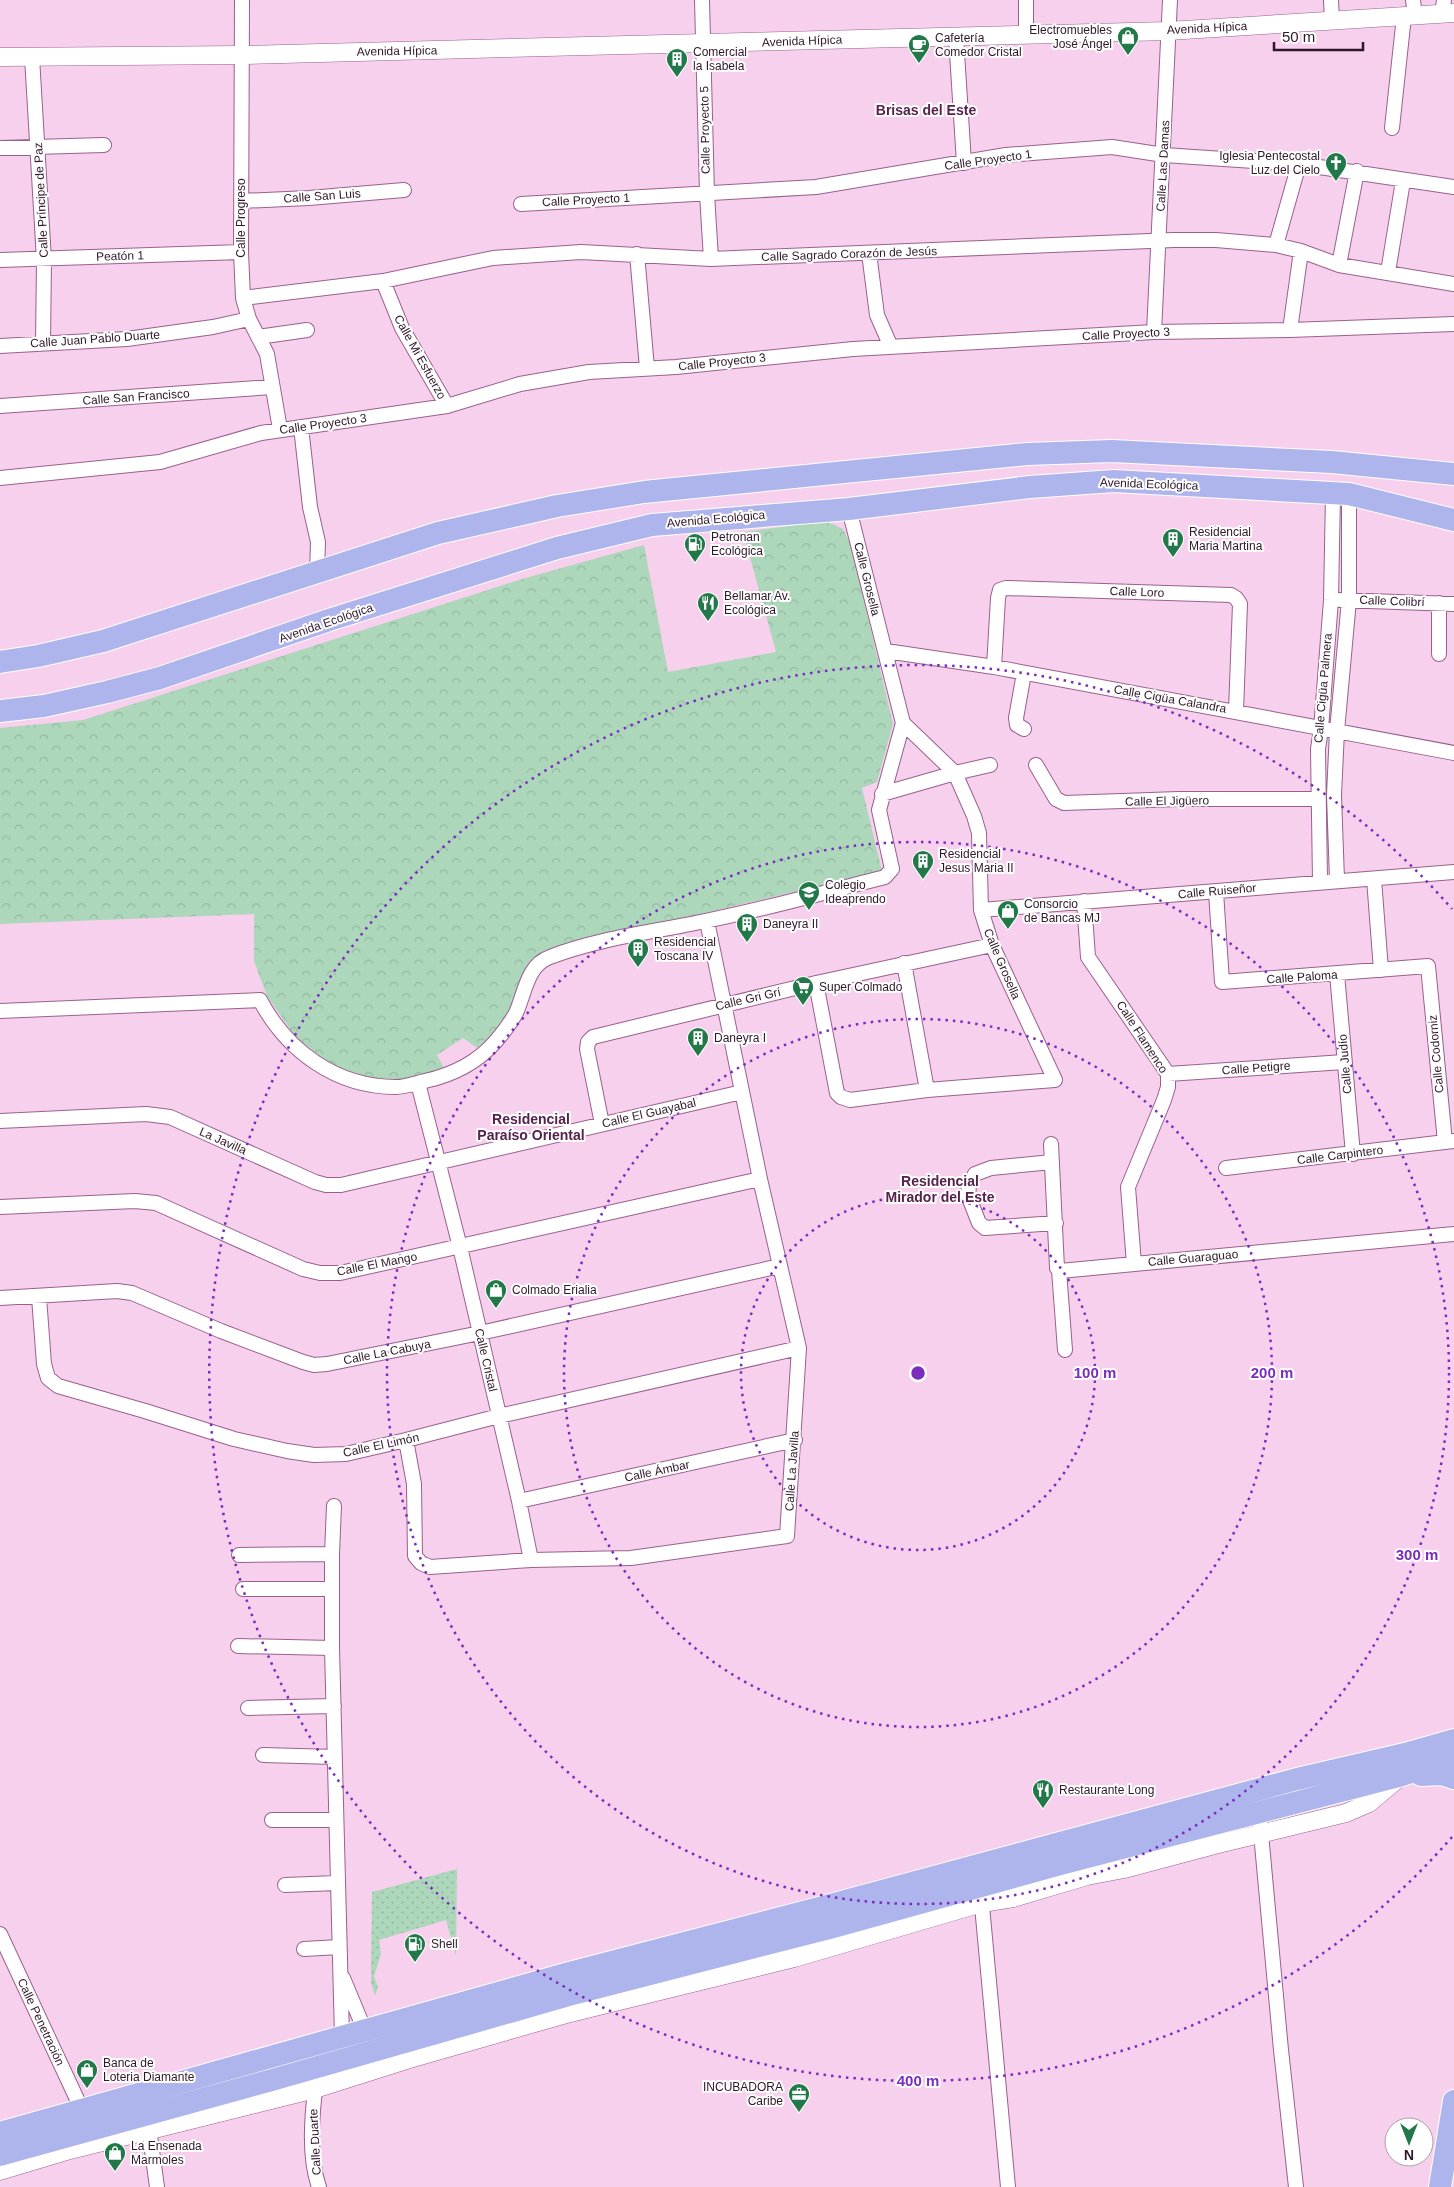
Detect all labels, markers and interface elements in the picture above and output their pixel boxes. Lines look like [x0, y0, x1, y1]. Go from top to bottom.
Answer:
street label: Avenida Hípica [1166, 19, 1248, 37]
scale bar [1274, 20, 1363, 52]
place label: Electromuebles José Ángel [1029, 23, 1112, 51]
shop icon: Electromuebles José Ángel [1116, 25, 1140, 56]
text: 50 m [1282, 28, 1315, 45]
place label: Cafetería Comedor Cristal [935, 31, 1022, 59]
street label: Avenida Hípica [762, 33, 843, 49]
cafe icon: Cafetería Comedor Cristal [907, 33, 931, 64]
street label: Avenida Hípica [357, 43, 438, 59]
place label: Comercial la Isabela [693, 45, 747, 73]
building icon: Comercial la Isabela [665, 47, 689, 78]
street label: Calle Proyecto 5 [697, 86, 713, 174]
district label: Brisas del Este [876, 102, 976, 118]
street label: Calle Las Damas [1154, 120, 1172, 212]
street label: Calle Príncipe de Paz [31, 142, 51, 258]
street label: Calle Proyecto 1 [943, 147, 1033, 173]
place label: Iglesia Pentecostal Luz del Cielo [1219, 149, 1320, 177]
church icon: Iglesia Pentecostal Luz del Cielo [1324, 151, 1348, 182]
street label: Calle Progreso [234, 178, 248, 258]
street label: Calle San Luis [283, 186, 361, 206]
street label: Calle Proyecto 1 [542, 191, 631, 209]
street label: Calle Sagrado Corazón de Jesús [761, 244, 937, 264]
street label: Peatón 1 [96, 248, 145, 264]
street label: Calle Mi Esfuerzo [391, 312, 449, 402]
street label: Calle Proyecto 3 [1082, 325, 1171, 343]
street label: Calle Juan Pablo Duarte [30, 327, 161, 351]
street label: Calle Proyecto 3 [677, 350, 767, 374]
street label: Calle San Francisco [82, 386, 190, 408]
street label: Calle Proyecto 3 [278, 411, 368, 437]
street label: Avenida Ecológica [1100, 475, 1199, 493]
street label: Avenida Ecológica [666, 508, 766, 530]
place label: Residencial Maria Martina [1189, 525, 1263, 553]
building icon: Residencial Maria Martina [1161, 527, 1185, 558]
place label: Petronan Ecológica [711, 530, 763, 558]
fuel station icon: Petronan Ecológica [683, 532, 707, 563]
street label: Calle Grosella [851, 541, 883, 618]
street label: Calle Loro [1109, 584, 1165, 600]
place label: Bellamar Av. Ecológica [724, 589, 790, 617]
restaurant icon: Bellamar Av. Ecológica [696, 591, 720, 622]
street label: Calle Colibrí [1359, 593, 1426, 609]
street label: Avenida Ecológica [277, 600, 375, 646]
street label: Calle Cigüa Palmera [1311, 632, 1335, 743]
street label: Calle Cigüa Calandra [1113, 682, 1228, 716]
street label: Calle El Jigüero [1125, 793, 1209, 809]
place label: Residencial Jesus Maria II [939, 847, 1014, 875]
building icon: Residencial Jesus Maria II [911, 849, 935, 880]
place label: Colegio Ideaprendo [825, 878, 886, 906]
school or university icon: Colegio Ideaprendo [797, 880, 821, 911]
street label: Calle Ruiseñor [1177, 881, 1257, 901]
place label: Consorcio de Bancas MJ [1024, 897, 1100, 925]
shop icon: Consorcio de Bancas MJ [996, 899, 1020, 930]
building icon: Daneyra II [735, 912, 759, 943]
place label: Daneyra II [763, 917, 818, 931]
street label: Calle Grosella [981, 927, 1023, 1002]
place label: Residencial Toscana IV [654, 935, 716, 963]
building icon: Residencial Toscana IV [626, 937, 650, 968]
street label: Calle Paloma [1266, 968, 1338, 986]
supermarket icon: Super Colmado [791, 975, 815, 1006]
place label: Super Colmado [819, 980, 903, 994]
street label: Calle Gri Grí [714, 985, 783, 1013]
street label: Calle Flamenco [1113, 998, 1171, 1076]
street label: Calle Codorniz [1426, 1014, 1446, 1094]
building icon: Daneyra I [686, 1026, 710, 1057]
place label: Daneyra I [714, 1031, 766, 1045]
street label: Calle Judío [1335, 1033, 1355, 1095]
street label: Calle Petigre [1221, 1059, 1291, 1077]
street label: Calle El Guayabal [601, 1095, 697, 1131]
district label: Residencial Paraíso Oriental [477, 1111, 585, 1143]
street label: La Javilla [197, 1124, 249, 1158]
street label: Calle Carpintero [1296, 1143, 1384, 1167]
district label: Residencial Mirador del Este [886, 1173, 995, 1205]
street label: Calle Guaraguao [1147, 1247, 1239, 1269]
street label: Calle El Mango [336, 1249, 419, 1279]
shop icon: Colmado Erialia [484, 1278, 508, 1309]
place label: Colmado Erialia [512, 1283, 597, 1297]
street label: Calle Cristal [472, 1327, 500, 1393]
street label: Calle La Cabuya [342, 1337, 432, 1367]
centre of rings [909, 1364, 927, 1382]
text: 100 m [1074, 1364, 1116, 1381]
text: 200 m [1251, 1364, 1293, 1381]
street label: Calle El Limón [342, 1430, 420, 1460]
street label: Calle La Javilla [782, 1430, 802, 1512]
street label: Calle Ámbar [623, 1456, 691, 1485]
text: 300 m [1396, 1546, 1438, 1563]
restaurant icon: Restaurante Long [1031, 1778, 1055, 1809]
place label: Restaurante Long [1059, 1783, 1154, 1797]
fuel station icon: Shell [403, 1932, 427, 1963]
place label: Shell [431, 1937, 458, 1951]
street label: Calle Penetración [15, 1976, 67, 2068]
place label: Banca de Loteria Diamante [103, 2056, 195, 2084]
shop icon: Banca de Loteria Diamante [75, 2058, 99, 2089]
text: 400 m [897, 2072, 939, 2089]
place label: INCUBADORA Caribe [703, 2080, 783, 2108]
office icon: INCUBADORA Caribe [787, 2082, 811, 2113]
street label: Calle Duarte [306, 2108, 324, 2176]
north arrow [1384, 2117, 1434, 2167]
place label: La Ensenada Marmoles [131, 2139, 202, 2167]
shop icon: La Ensenada Marmoles [103, 2141, 127, 2172]
text: N [1404, 2147, 1414, 2163]

